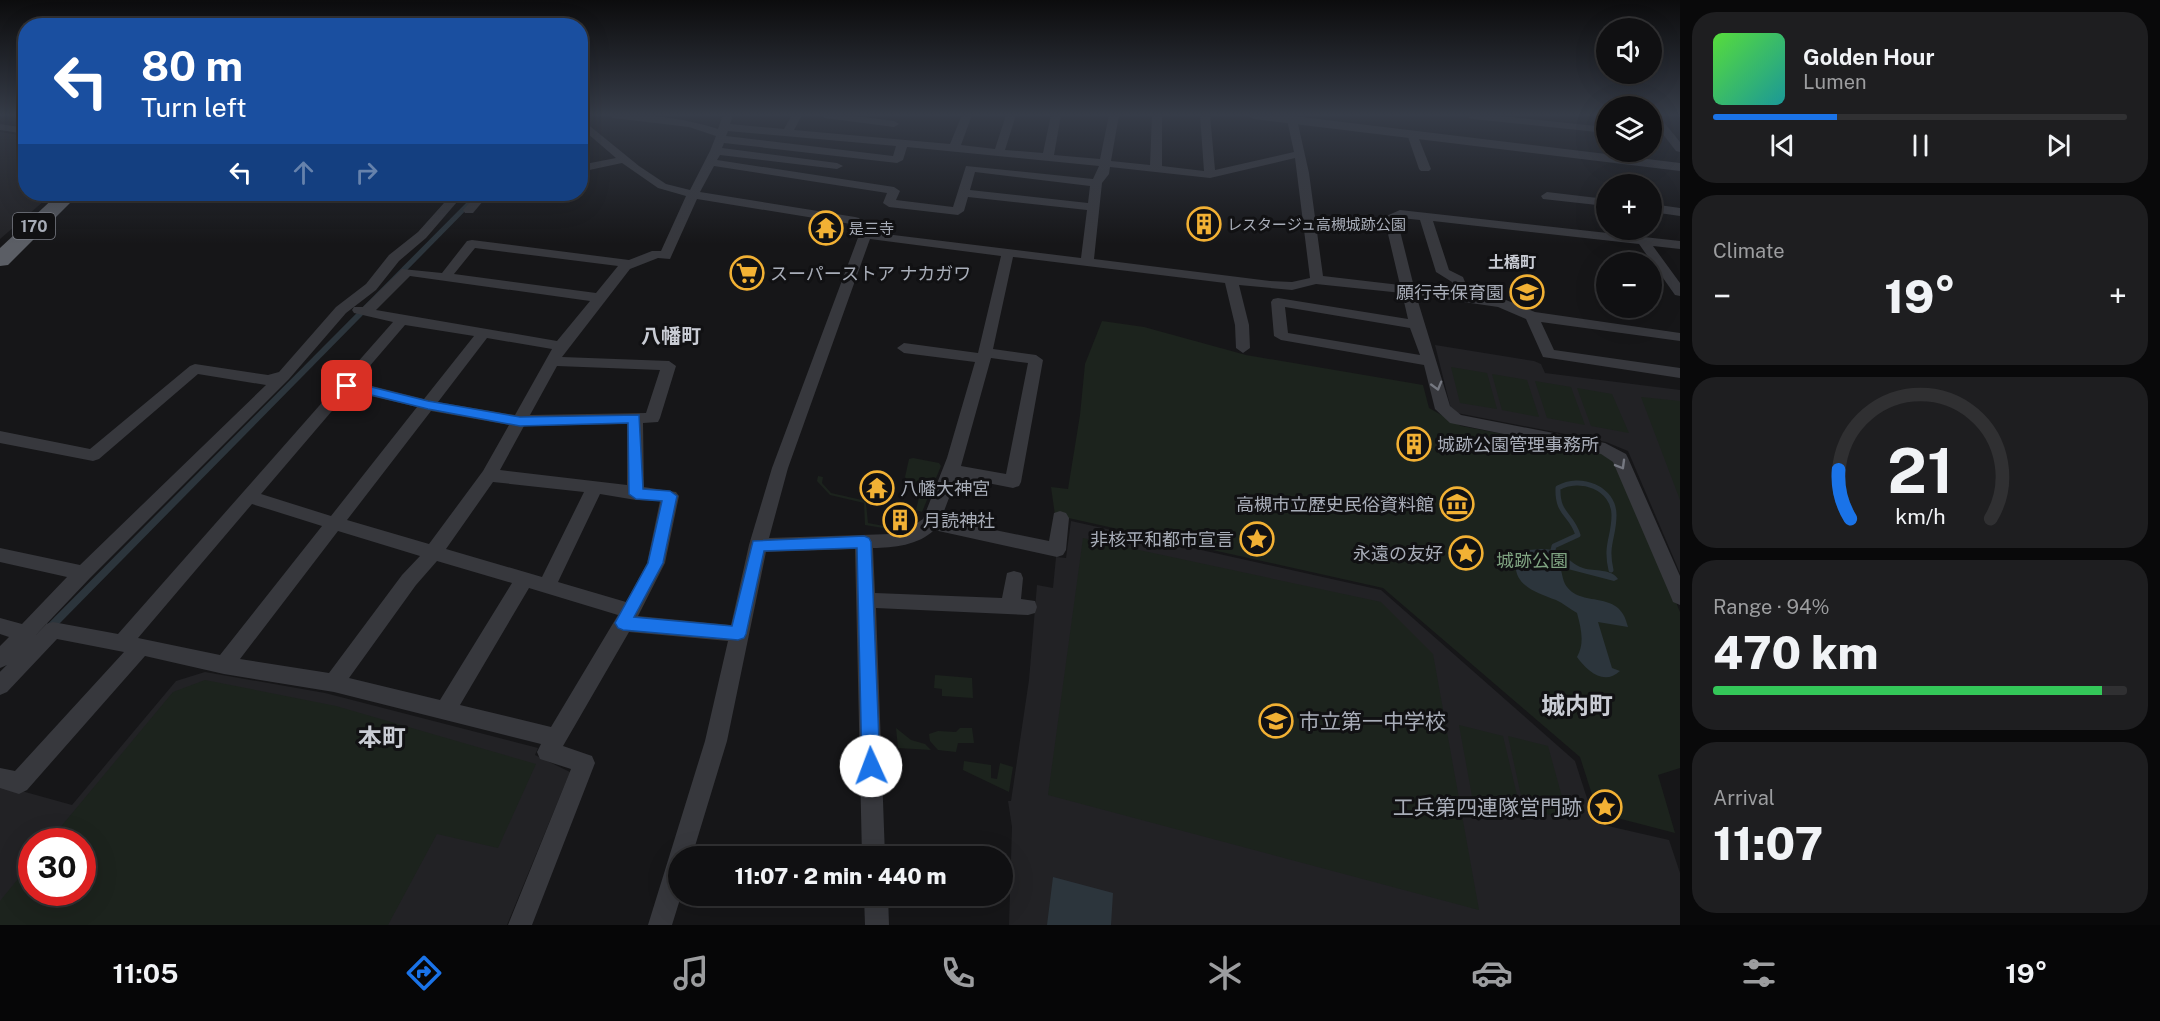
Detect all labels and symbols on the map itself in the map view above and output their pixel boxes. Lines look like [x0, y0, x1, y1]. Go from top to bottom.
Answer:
building icon: レスタージュ高槻城跡公園 [1186, 206, 1222, 242]
temple icon: 是三寺 [808, 210, 844, 246]
road number: 170 [13, 213, 55, 239]
place label: レスタージュ高槻城跡公園 [1227, 216, 1406, 233]
place label: 是三寺 [849, 220, 894, 237]
district label: 土橋町 [1488, 253, 1536, 272]
supermarket icon: スーパーストア ナカガワ [729, 255, 765, 291]
place label: スーパーストア ナカガワ [770, 263, 971, 284]
school or university icon: 願行寺保育園 [1509, 274, 1545, 310]
place label: 願行寺保育園 [1396, 282, 1504, 303]
district label: 八幡町 [641, 324, 701, 348]
pin [321, 360, 372, 411]
one-way arrow [1429, 381, 1442, 391]
building icon: 城跡公園管理事務所 [1396, 426, 1432, 462]
place label: 城跡公園管理事務所 [1437, 434, 1599, 455]
one-way arrow [1614, 459, 1625, 469]
temple icon: 八幡大神宮 [859, 470, 895, 506]
place label: 八幡大神宮 [900, 478, 990, 499]
museum icon: 高槻市立歴史民俗資料館 [1439, 486, 1475, 522]
place label: 高槻市立歴史民俗資料館 [1236, 494, 1434, 515]
building icon: 月読神社 [882, 502, 918, 538]
place label: 月読神社 [923, 510, 995, 531]
place icon: 非核平和都市宣言 [1239, 521, 1275, 557]
place label: 非核平和都市宣言 [1090, 529, 1234, 550]
place icon: 永遠の友好 [1448, 535, 1484, 571]
place label: 永遠の友好 [1353, 543, 1443, 564]
park label: 城跡公園 [1496, 550, 1568, 571]
district label: 城内町 [1541, 691, 1613, 719]
school or university icon: 市立第一中学校 [1258, 703, 1294, 739]
place label: 市立第一中学校 [1299, 709, 1446, 734]
district label: 本町 [358, 723, 406, 751]
position arrow [839, 734, 903, 798]
place icon: 工兵第四連隊営門跡 [1587, 789, 1623, 825]
place label: 工兵第四連隊営門跡 [1393, 795, 1582, 820]
speed limit sign: 30 [18, 828, 96, 906]

